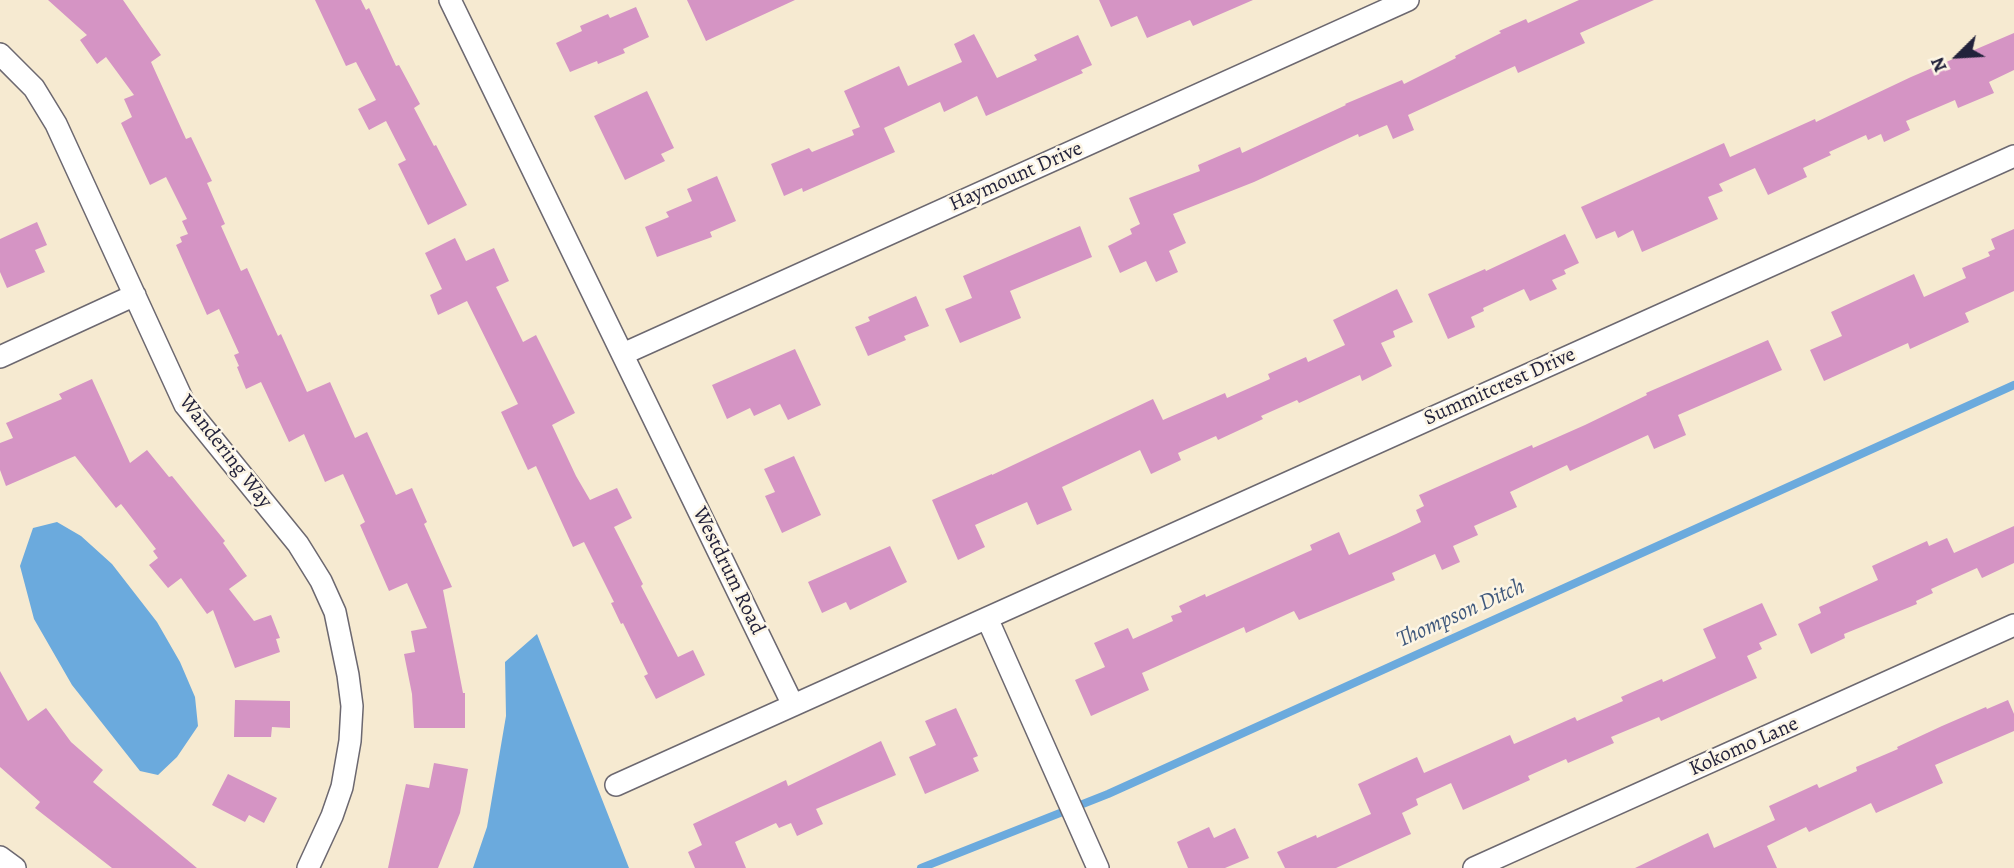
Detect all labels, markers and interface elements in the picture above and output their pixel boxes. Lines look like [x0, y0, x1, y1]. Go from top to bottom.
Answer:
north arrow [1923, 21, 1993, 91]
text: N [1924, 53, 1954, 76]
street label: Haymount Drive [945, 136, 1087, 218]
street label: Summitcrest Drive [1420, 342, 1580, 432]
street label: Wandering Way [173, 390, 277, 514]
street label: Westdrum Road [686, 503, 770, 639]
water label: Thompson Ditch [1393, 573, 1529, 655]
street label: Kokomo Lane [1685, 712, 1803, 782]

